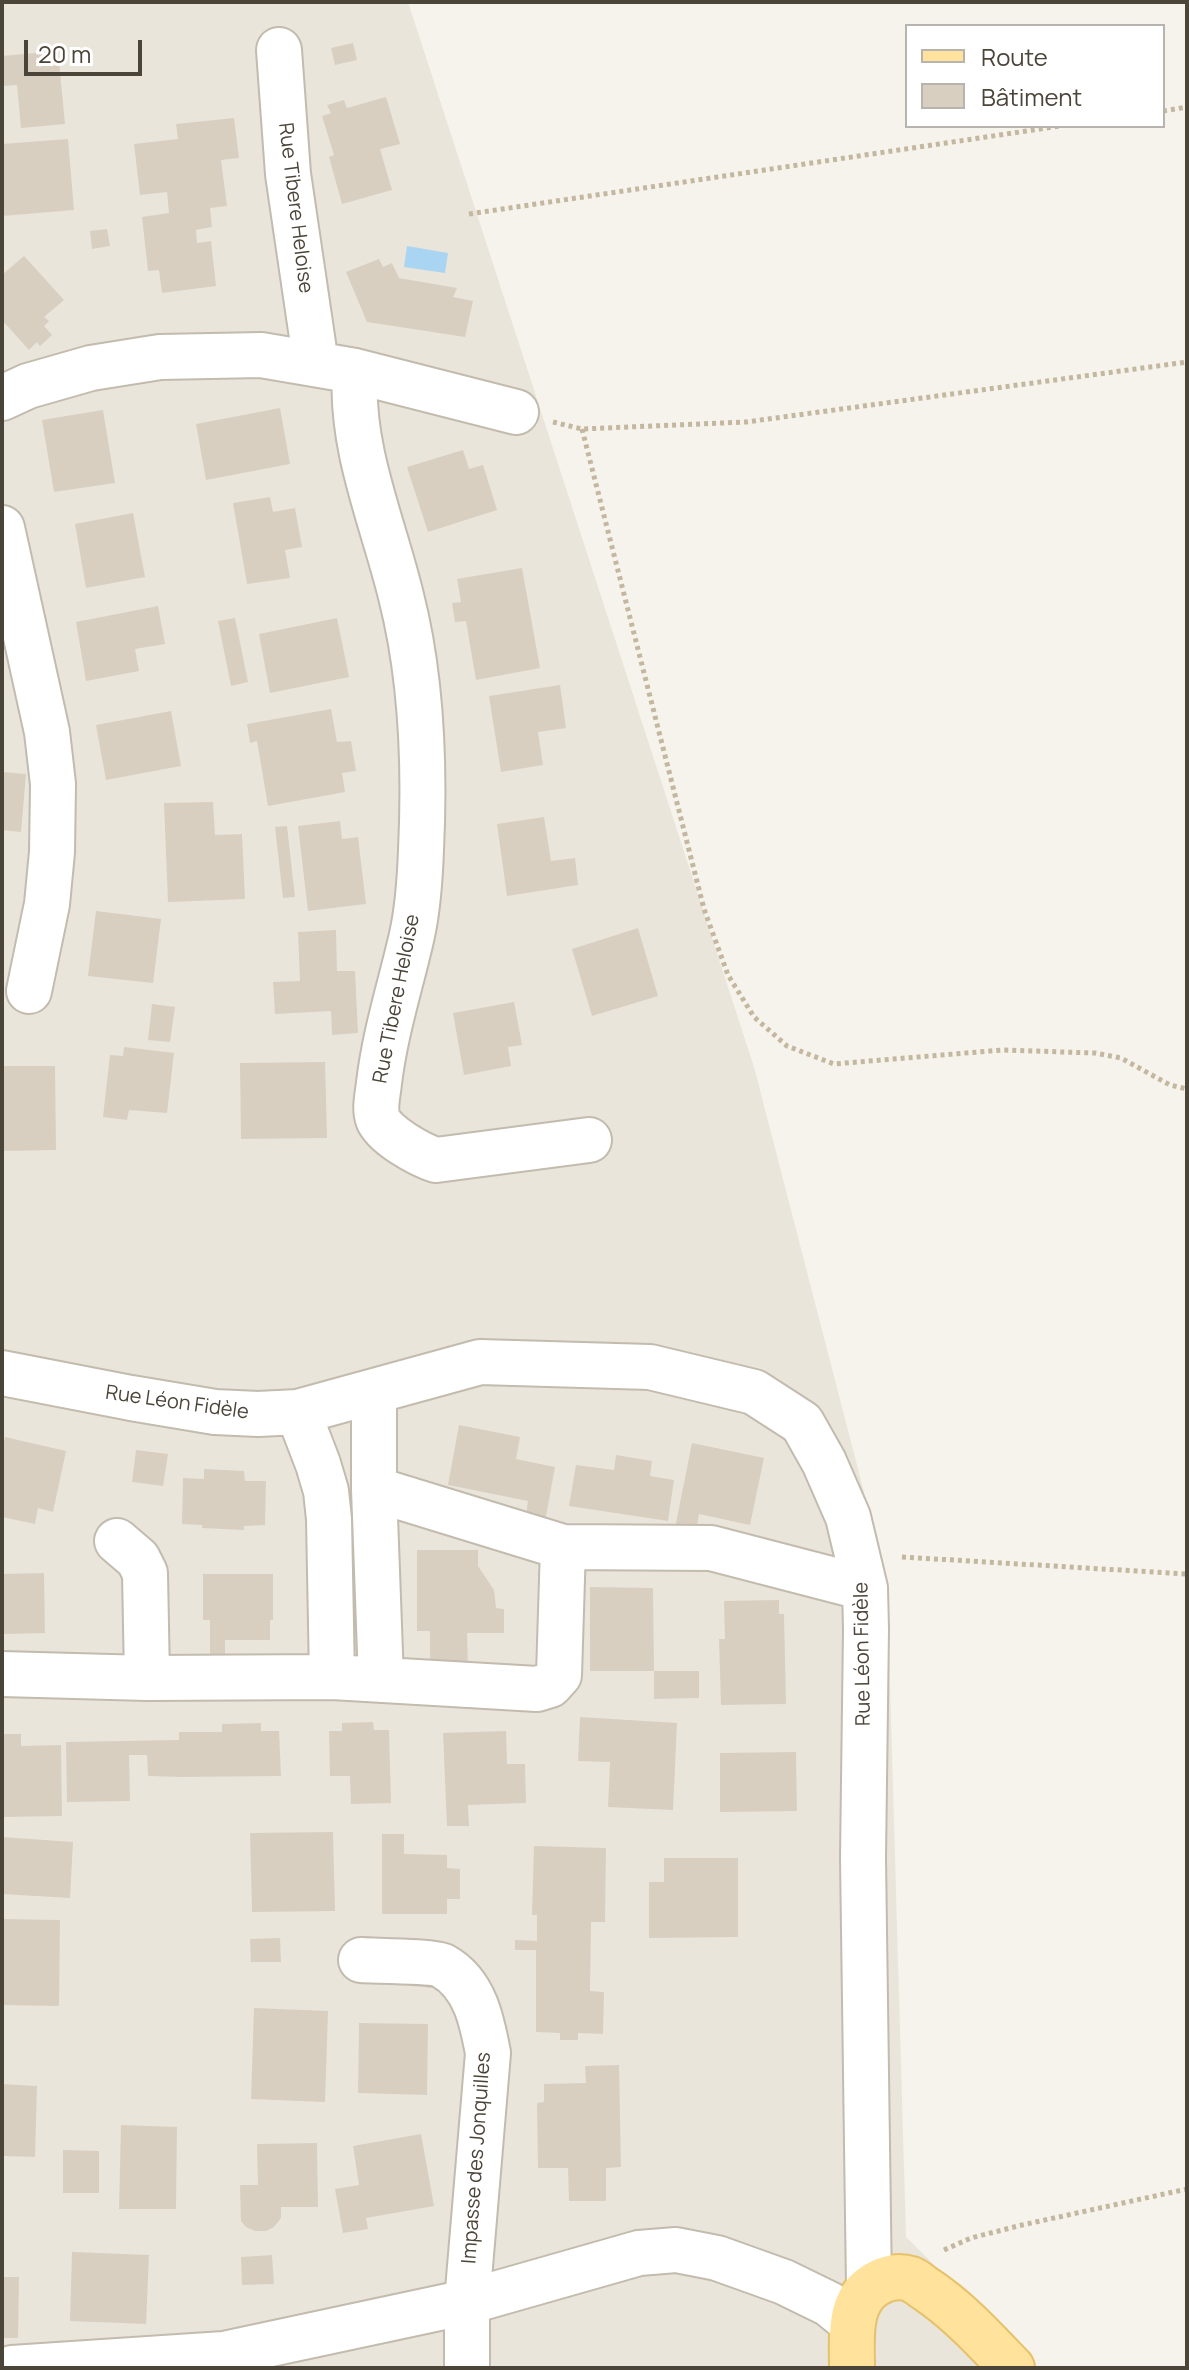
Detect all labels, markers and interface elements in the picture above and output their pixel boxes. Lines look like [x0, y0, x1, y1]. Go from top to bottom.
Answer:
scale bar [28, 24, 146, 74]
legend [905, 24, 1165, 128]
text: 20 m [38, 37, 91, 70]
text: Route [981, 40, 1048, 73]
text: Bâtiment [981, 80, 1082, 113]
street label: Rue Tibere Heloise [273, 121, 317, 295]
street label: Rue Tibere Heloise [369, 912, 425, 1086]
street label: Rue Léon Fidèle [104, 1381, 250, 1425]
street label: Rue Léon Fidèle [850, 1582, 876, 1726]
street label: Impasse des Jonquilles [458, 2051, 496, 2265]

